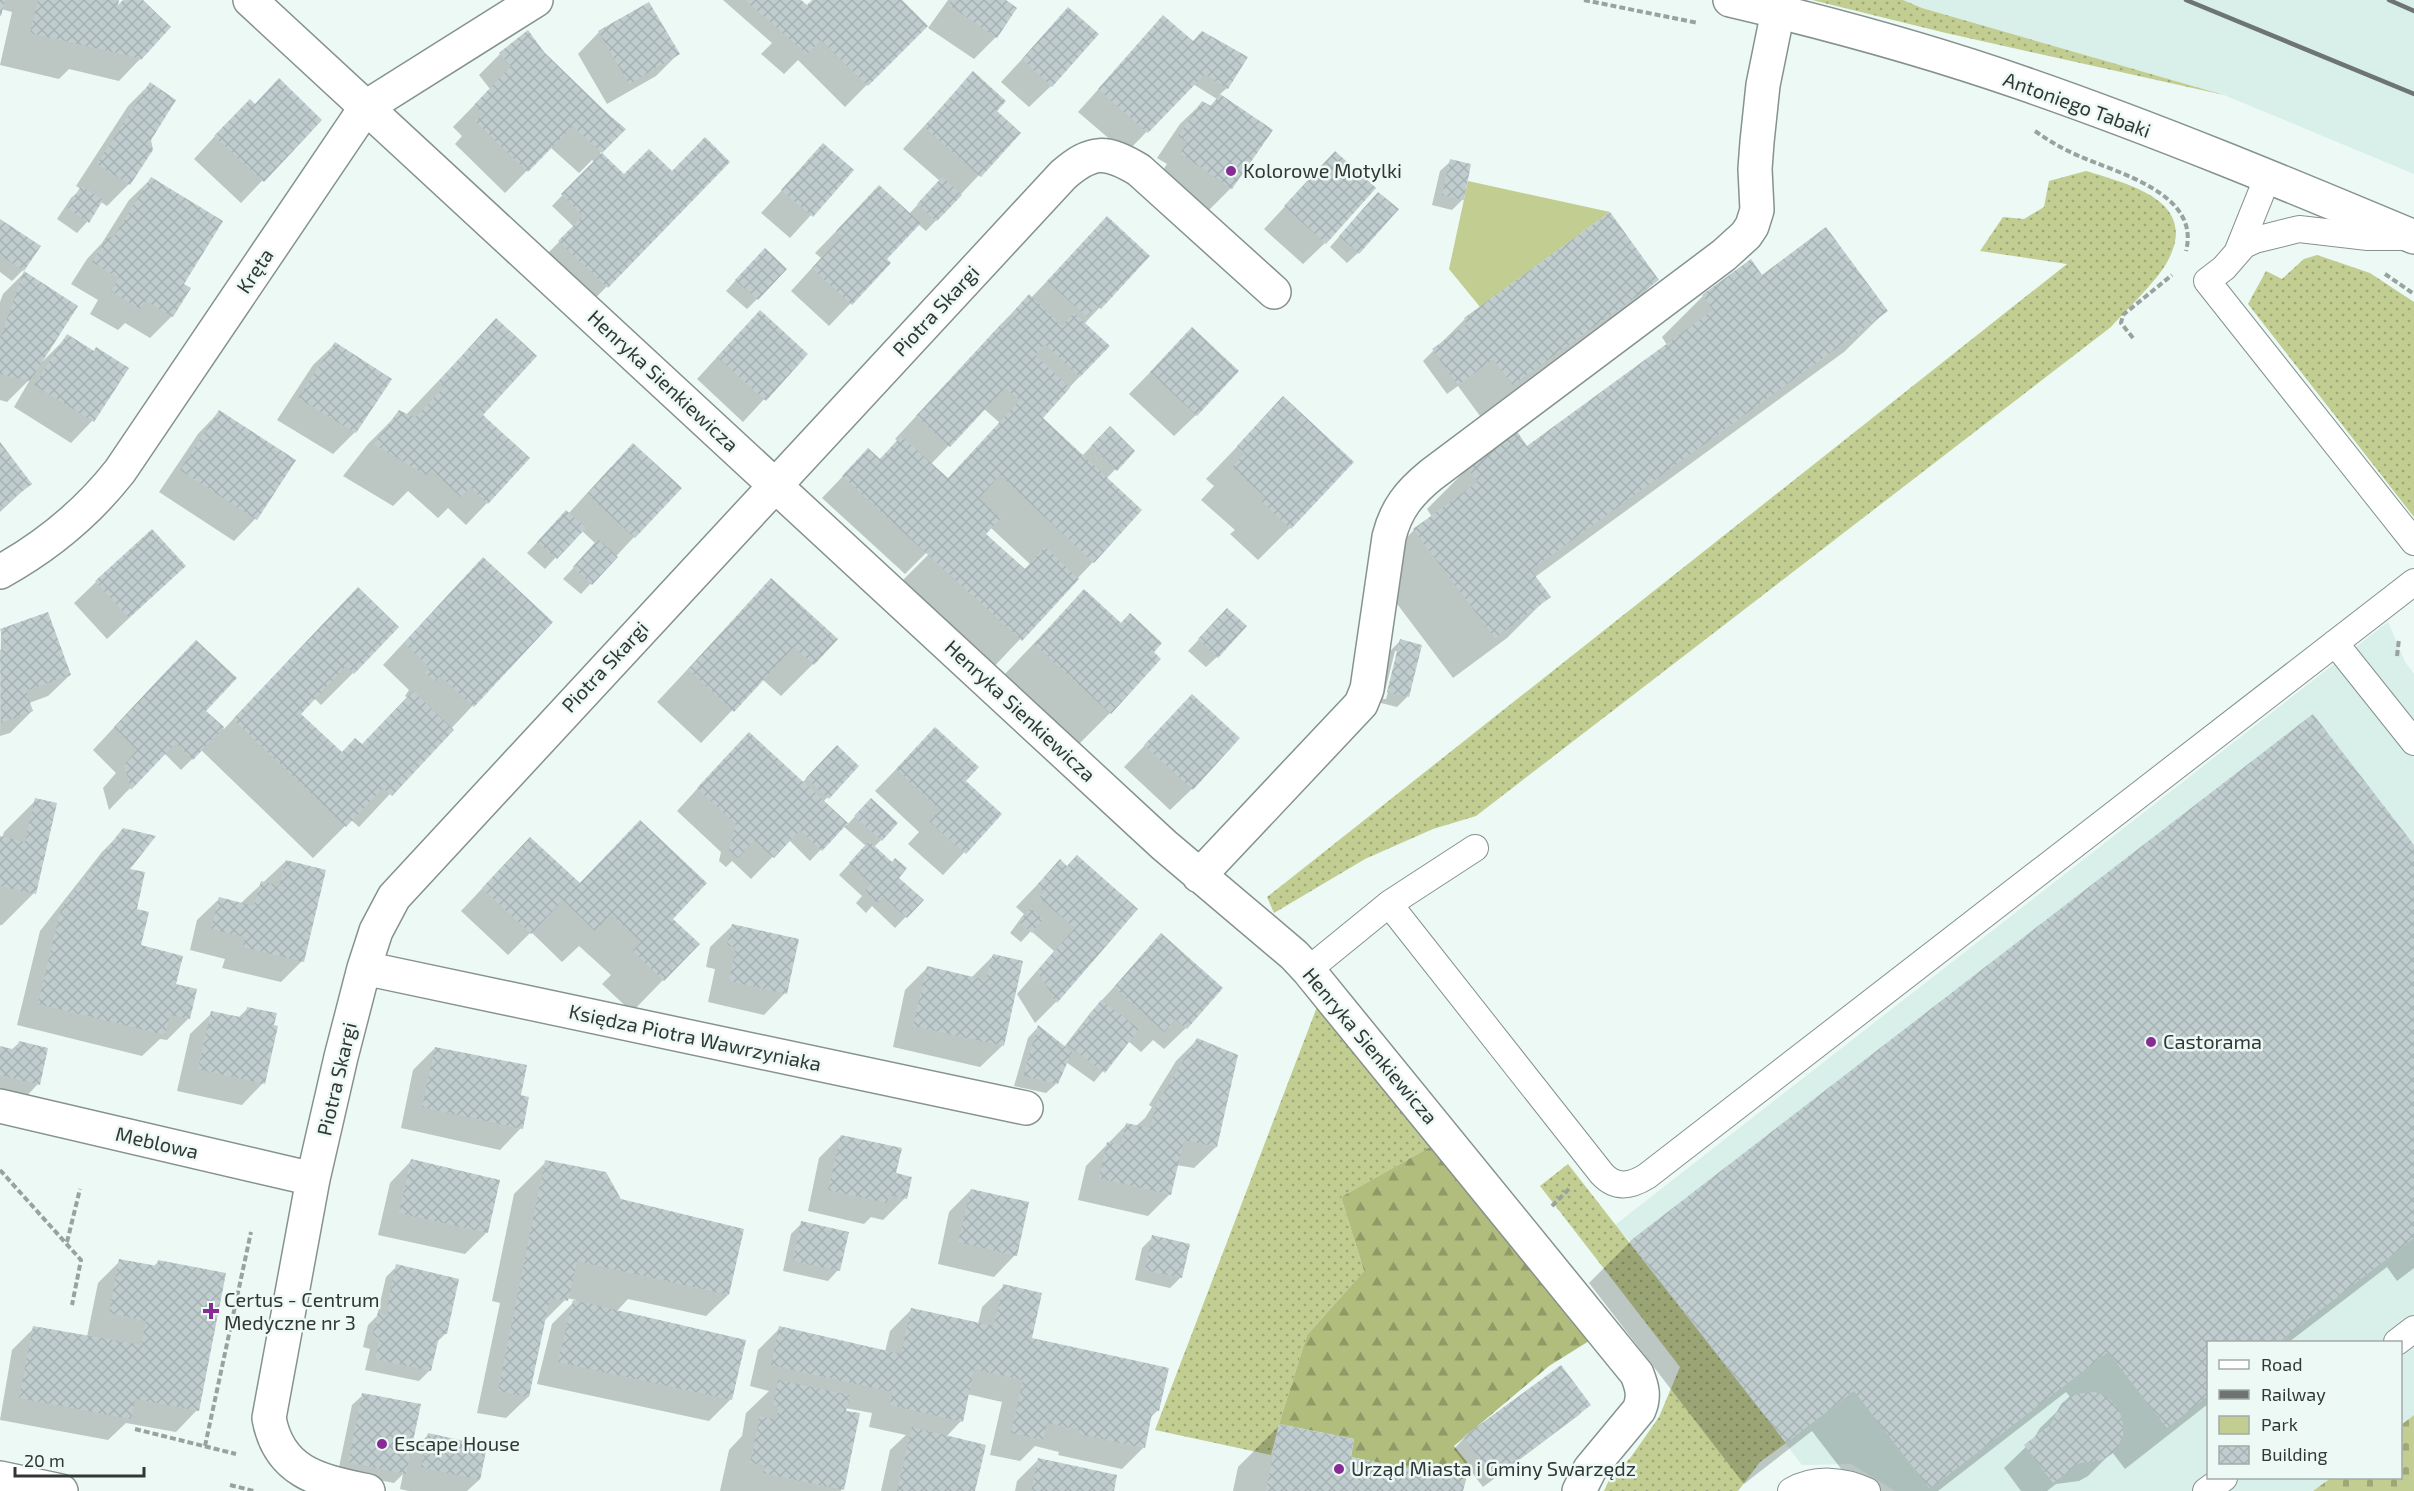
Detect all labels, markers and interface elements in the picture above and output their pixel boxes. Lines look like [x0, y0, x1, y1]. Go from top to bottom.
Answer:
street label: Antoniego Tabaki [2000, 66, 2154, 142]
place label: Kolorowe Motylki [1243, 158, 1402, 182]
marker: Kolorowe Motylki [1224, 164, 1238, 178]
street label: Kręta [231, 243, 278, 297]
street label: Piotra Skargi [887, 260, 983, 361]
street label: Henryka Sienkiewicza [584, 304, 744, 456]
street label: Piotra Skargi [556, 616, 652, 717]
street label: Henryka Sienkiewicza [941, 634, 1101, 786]
street label: Henryka Sienkiewicza [1298, 962, 1443, 1128]
street label: Księdza Piotra Wawrzyniaka [567, 999, 824, 1076]
street label: Piotra Skargi [311, 1020, 361, 1138]
place label: Castorama [2163, 1029, 2262, 1053]
marker: Castorama [2144, 1035, 2158, 1049]
street label: Meblowa [113, 1121, 201, 1163]
place label: Certus - Centrum Medyczne nr 3 [224, 1287, 380, 1334]
marker: Certus - Centrum Medyczne nr 3 [202, 1302, 220, 1320]
legend [2207, 1341, 2402, 1479]
text: Road [2261, 1353, 2302, 1375]
text: Railway [2261, 1383, 2326, 1405]
text: Park [2261, 1413, 2298, 1435]
place label: Escape House [394, 1431, 520, 1455]
marker: Escape House [375, 1437, 389, 1451]
scale bar [15, 1440, 144, 1478]
text: Building [2261, 1443, 2328, 1465]
text: 20 m [24, 1449, 65, 1471]
place label: Urząd Miasta i Gminy Swarzędz [1351, 1456, 1636, 1480]
marker: Urząd Miasta i Gminy Swarzędz [1332, 1462, 1346, 1476]

